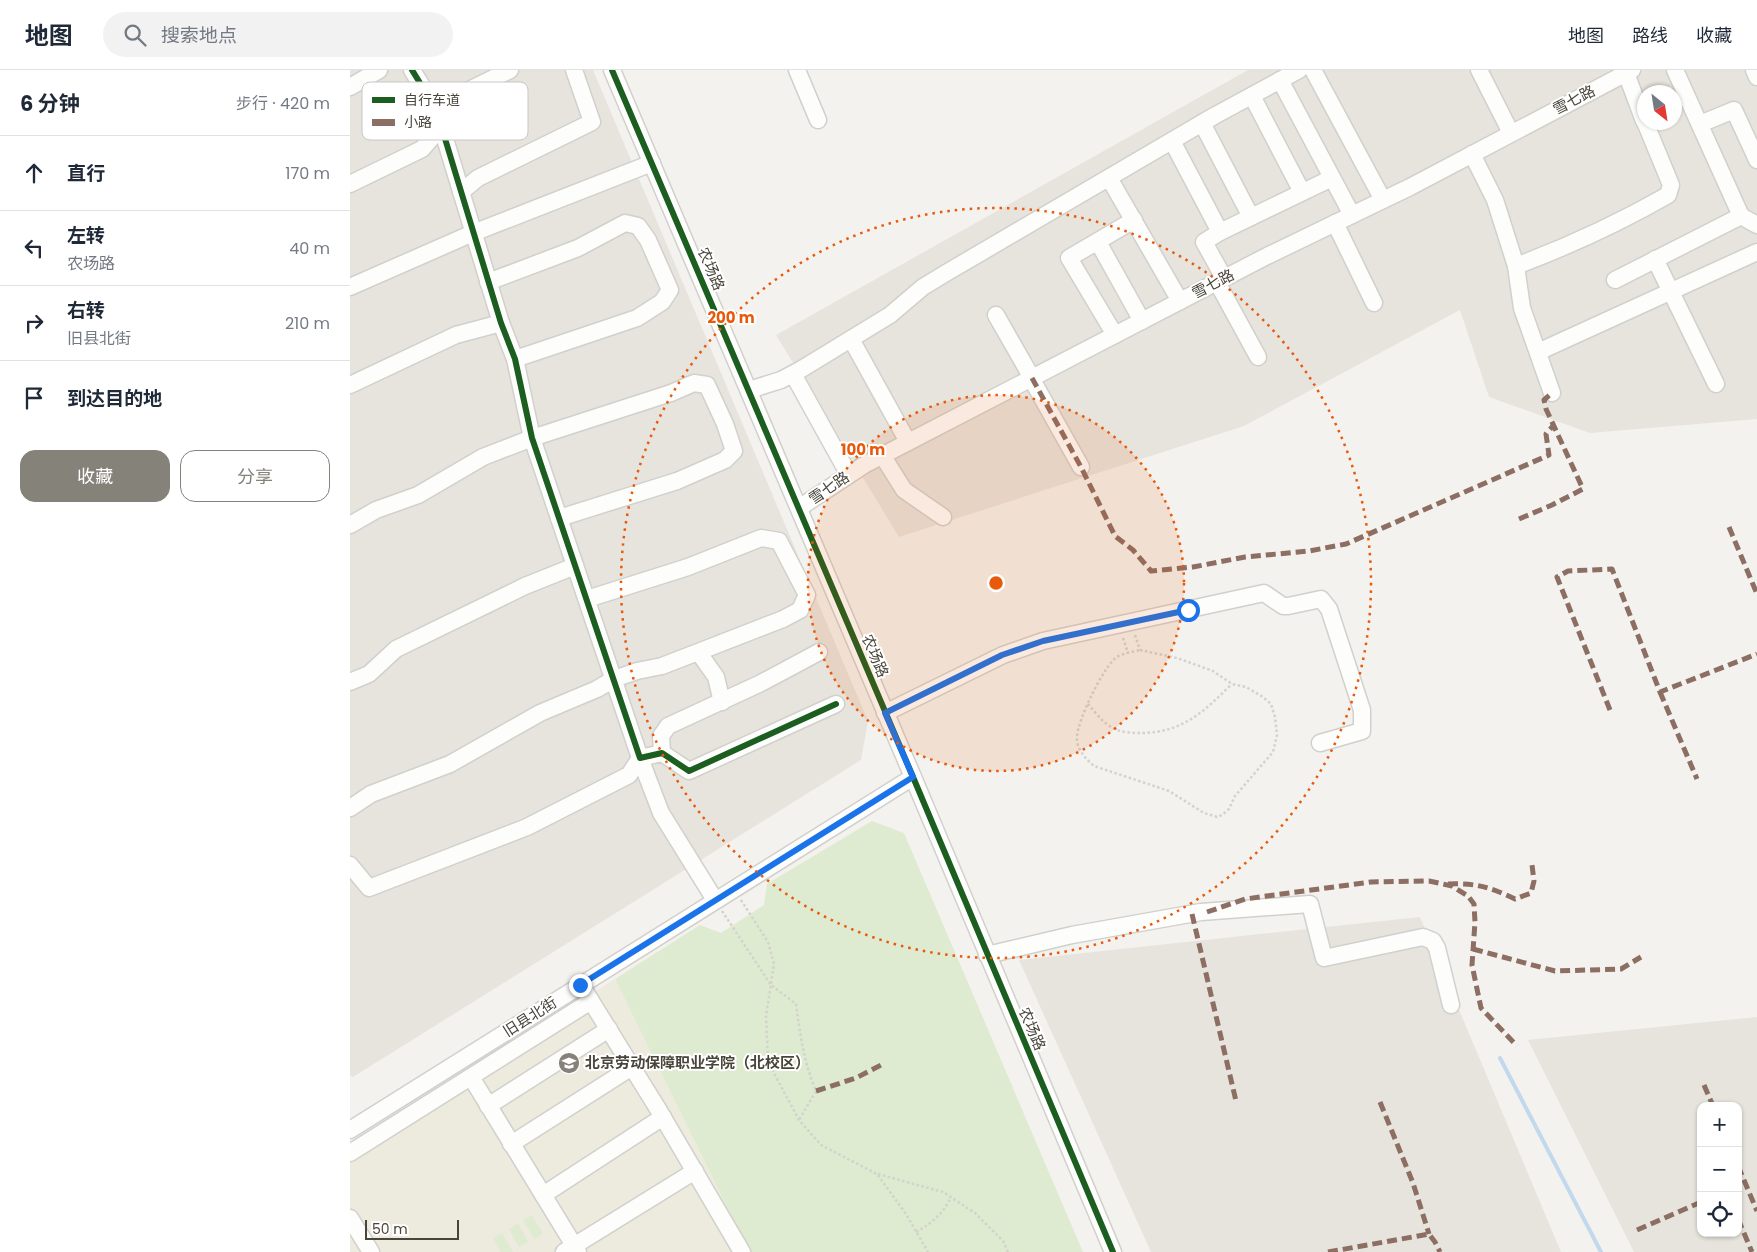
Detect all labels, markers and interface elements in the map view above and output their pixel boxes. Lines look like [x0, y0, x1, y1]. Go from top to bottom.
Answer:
search box [103, 12, 453, 57]
text: 地图 [25, 19, 73, 52]
icon: search [121, 21, 149, 49]
text: 搜索地点 [161, 22, 237, 49]
text: 地图 [1568, 23, 1604, 48]
text: 路线 [1632, 23, 1668, 48]
text: 收藏 [1696, 23, 1732, 48]
street label: 雪七路 [1549, 80, 1599, 119]
legend [362, 82, 528, 140]
north arrow [1637, 85, 1682, 130]
text: 6 分钟 [20, 89, 80, 118]
text: 自行车道 [404, 90, 460, 110]
text: 步行 · 420 m [236, 92, 330, 115]
text: 小路 [404, 112, 432, 132]
icon: ahead [20, 159, 48, 187]
text: 直行 [67, 160, 105, 187]
text: 170 m [285, 162, 330, 185]
text: 左转 [67, 222, 105, 249]
icon: left [20, 234, 48, 262]
text: 40 m [289, 237, 330, 260]
street label: 农场路 [693, 244, 730, 294]
text: 农场路 [67, 252, 115, 275]
street label: 雪七路 [1188, 264, 1238, 303]
text: 右转 [67, 297, 105, 324]
text: 200 m [707, 307, 755, 328]
icon: right [20, 309, 48, 337]
text: 210 m [285, 312, 330, 335]
text: 旧县北街 [67, 327, 131, 350]
icon: arrive [20, 384, 48, 412]
text: 到达目的地 [67, 385, 162, 412]
text: 100 m [841, 439, 885, 460]
button: 收藏 [20, 450, 170, 502]
button: 分享 [180, 450, 330, 502]
street label: 雪七路 [804, 466, 853, 509]
centre of rings [987, 574, 1005, 592]
route start [1177, 599, 1200, 622]
street label: 农场路 [857, 631, 894, 681]
route end [569, 974, 592, 997]
street label: 旧县北街 [499, 992, 561, 1041]
street label: 农场路 [1014, 1004, 1051, 1054]
school or university icon: 北京劳动保障职业学院（北校区） [557, 1051, 581, 1075]
place label: 北京劳动保障职业学院（北校区） [585, 1052, 810, 1073]
map controls [1697, 1102, 1742, 1237]
button: + [1697, 1102, 1742, 1147]
button: − [1697, 1147, 1742, 1192]
button: locate [1697, 1192, 1742, 1237]
scale bar [365, 1217, 459, 1240]
text: 50 m [372, 1219, 408, 1239]

